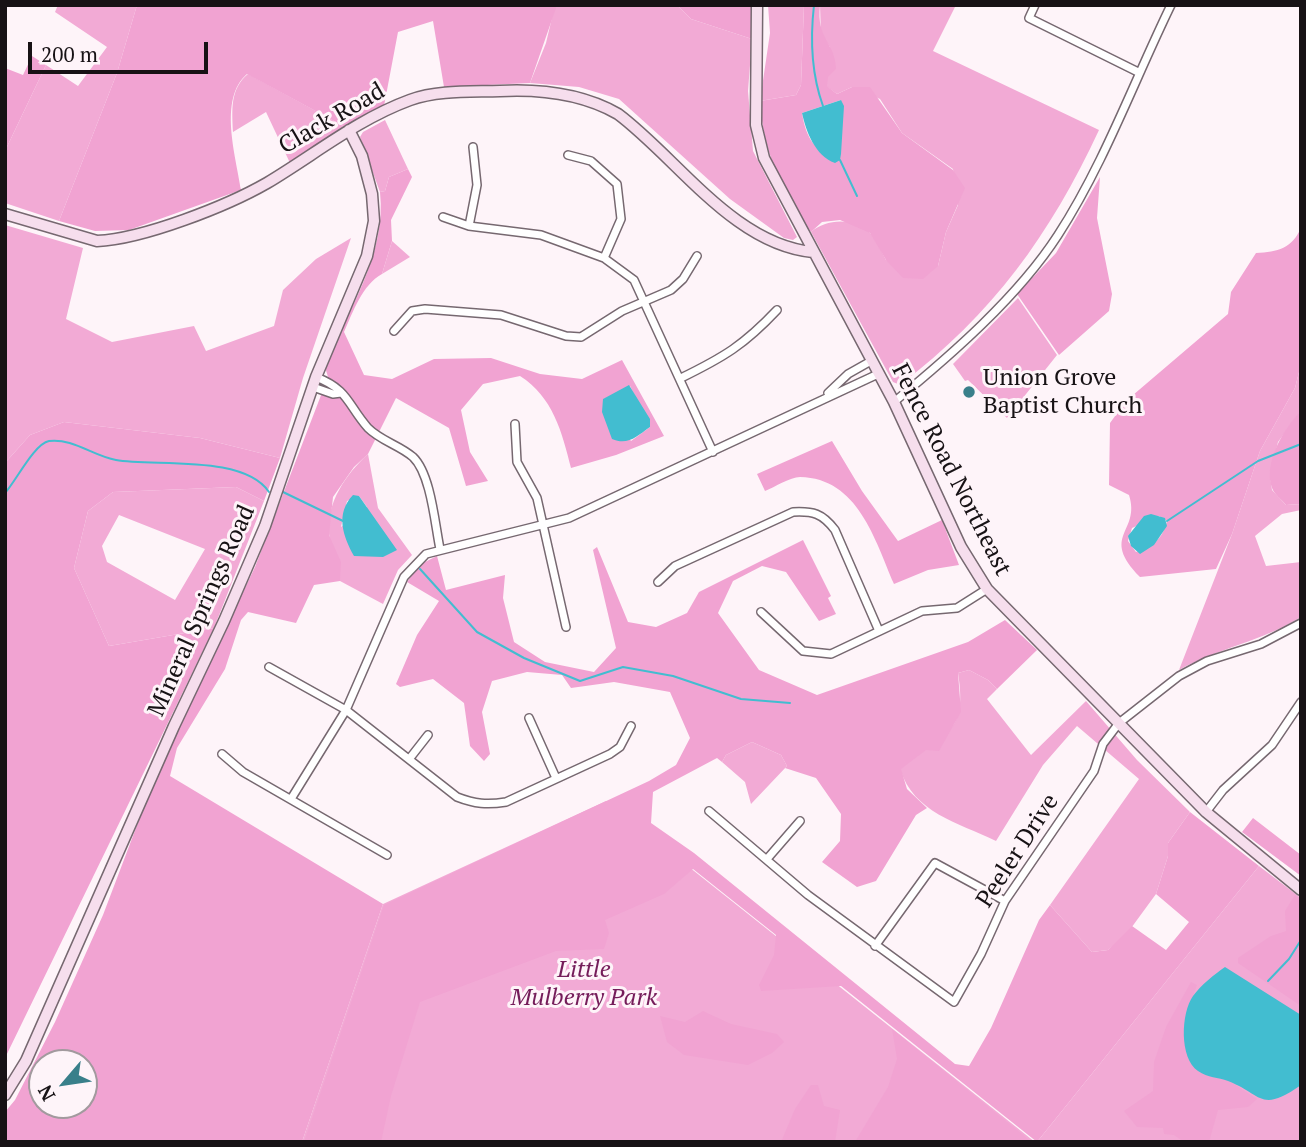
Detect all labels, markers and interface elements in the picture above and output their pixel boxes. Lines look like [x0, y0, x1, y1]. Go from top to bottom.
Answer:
scale bar [32, 28, 212, 72]
text: 200 m [41, 40, 98, 68]
street label: Clack Road [274, 77, 390, 161]
street label: Fence Road Northeast [885, 359, 1017, 581]
place label: Union Grove Baptist Church [983, 364, 1142, 420]
marker: Union Grove Baptist Church [961, 384, 977, 400]
street label: Mineral Springs Road [142, 501, 262, 721]
street label: Peeler Drive [971, 789, 1065, 913]
park label: Little Mulberry Park [511, 956, 657, 1012]
north arrow [28, 1049, 98, 1119]
text: N [32, 1081, 60, 1106]

